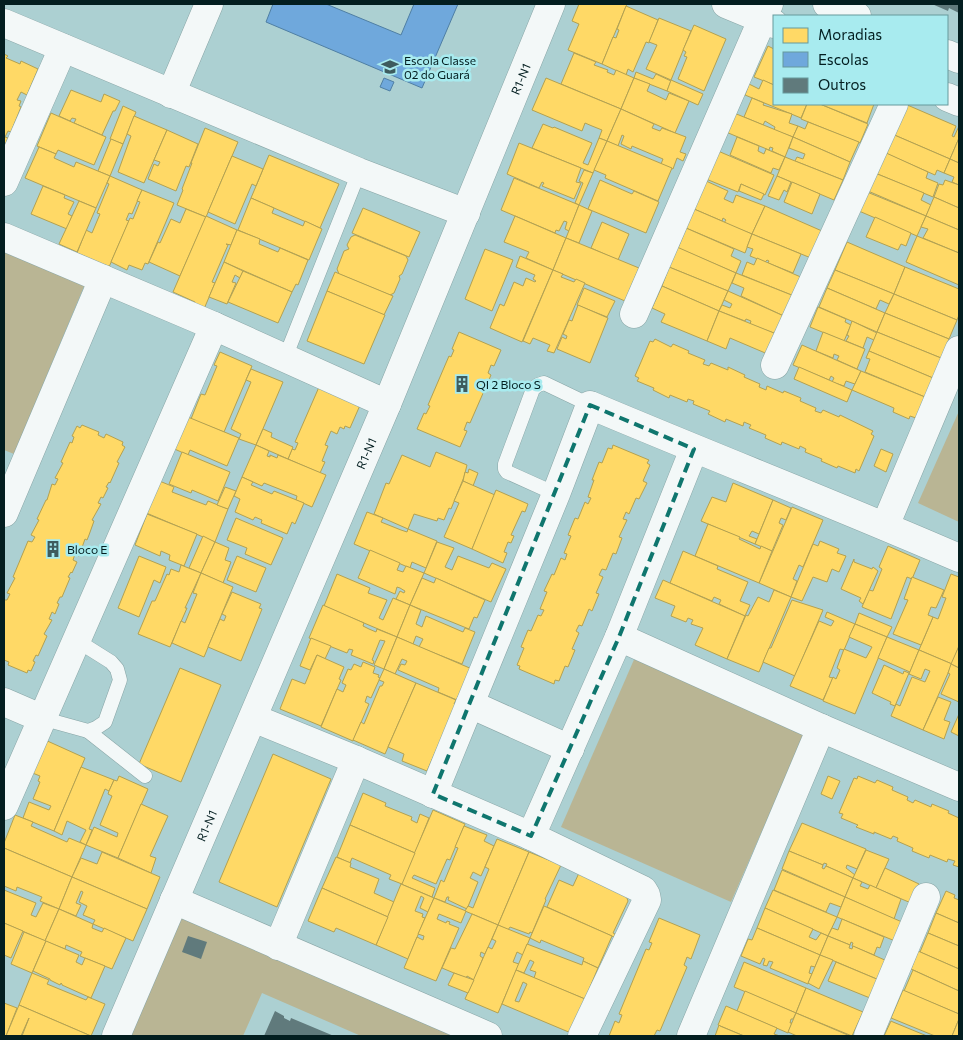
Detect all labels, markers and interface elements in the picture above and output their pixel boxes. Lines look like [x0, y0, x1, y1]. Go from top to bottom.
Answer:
legend [773, 15, 948, 105]
text: Moradias [818, 25, 882, 43]
text: Escolas [818, 50, 869, 68]
place label: Escola Classe 02 do Guará [404, 53, 476, 81]
school or university icon: Escola Classe 02 do Guará [380, 57, 400, 77]
street label: R1-N1 [508, 61, 533, 97]
text: Outros [818, 75, 866, 93]
building icon: QI 2 Bloco S [452, 374, 472, 394]
place label: QI 2 Bloco S [476, 377, 541, 391]
street label: R1-N1 [353, 436, 379, 471]
building icon: Bloco E [43, 539, 63, 559]
place label: Bloco E [67, 542, 108, 556]
street label: R1-N1 [193, 808, 219, 843]

